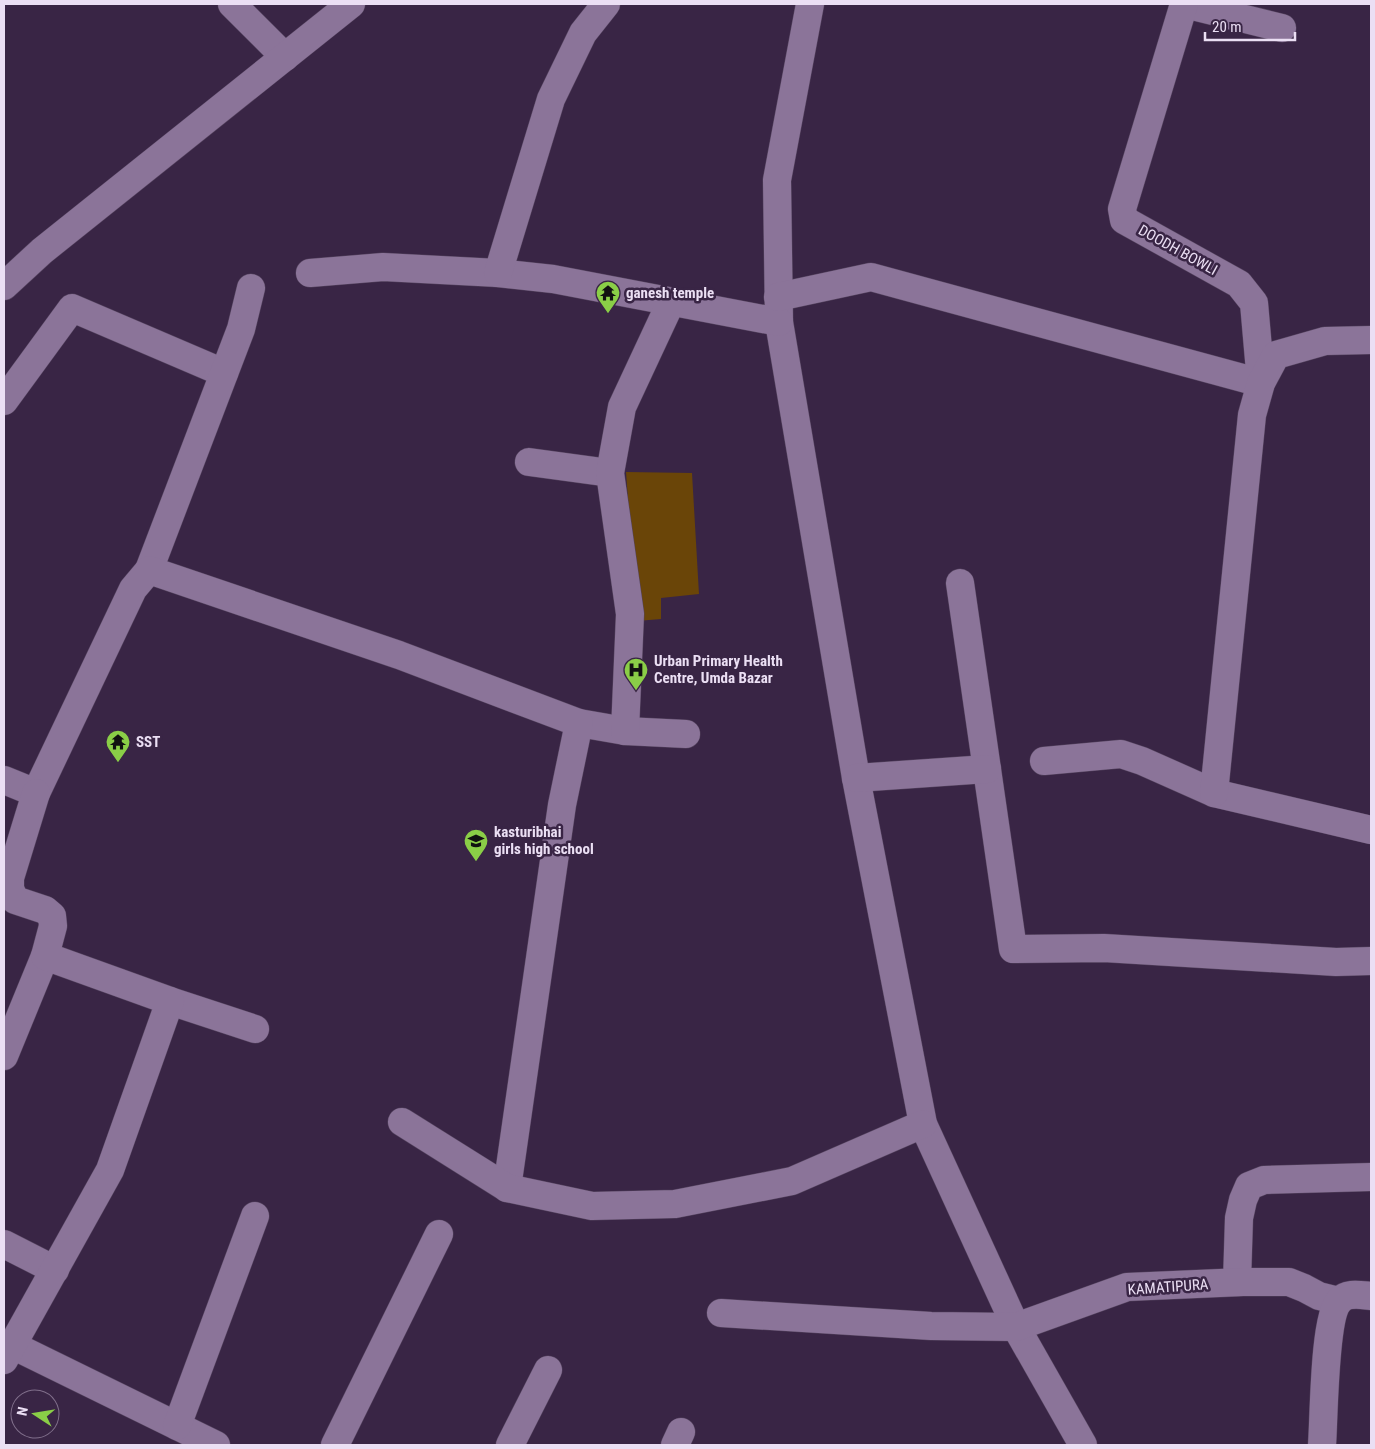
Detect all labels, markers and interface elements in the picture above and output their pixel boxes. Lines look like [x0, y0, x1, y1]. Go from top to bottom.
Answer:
scale bar [1205, 10, 1295, 42]
text: 20 m [1212, 18, 1242, 36]
street label: DOODH BOWLI [1135, 221, 1221, 279]
temple icon: ganesh temple [595, 280, 621, 314]
place label: ganesh temple [626, 284, 714, 302]
place label: Urban Primary Health Centre, Umda Bazar [654, 652, 783, 687]
hospital icon: Urban Primary Health Centre, Umda Bazar [623, 657, 649, 691]
temple icon: SST [105, 729, 131, 763]
place label: SST [136, 733, 160, 751]
place label: kasturibhai girls high school [494, 823, 594, 858]
school or university icon: kasturibhai girls high school [463, 828, 489, 862]
street label: KAMATIPURA [1127, 1275, 1209, 1299]
north arrow [10, 1389, 60, 1439]
text: N [14, 1405, 31, 1417]

